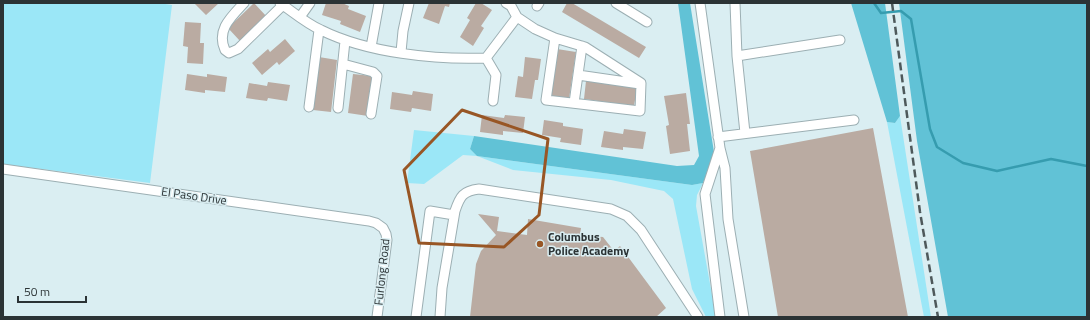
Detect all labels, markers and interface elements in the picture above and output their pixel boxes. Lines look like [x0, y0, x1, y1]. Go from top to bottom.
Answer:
street label: El Paso Drive [160, 182, 228, 209]
place label: Columbus Police Academy [548, 227, 629, 260]
street label: Furlong Road [369, 238, 394, 306]
marker: Columbus Police Academy [535, 239, 545, 249]
scale bar [18, 278, 86, 304]
text: 50 m [24, 282, 50, 301]

